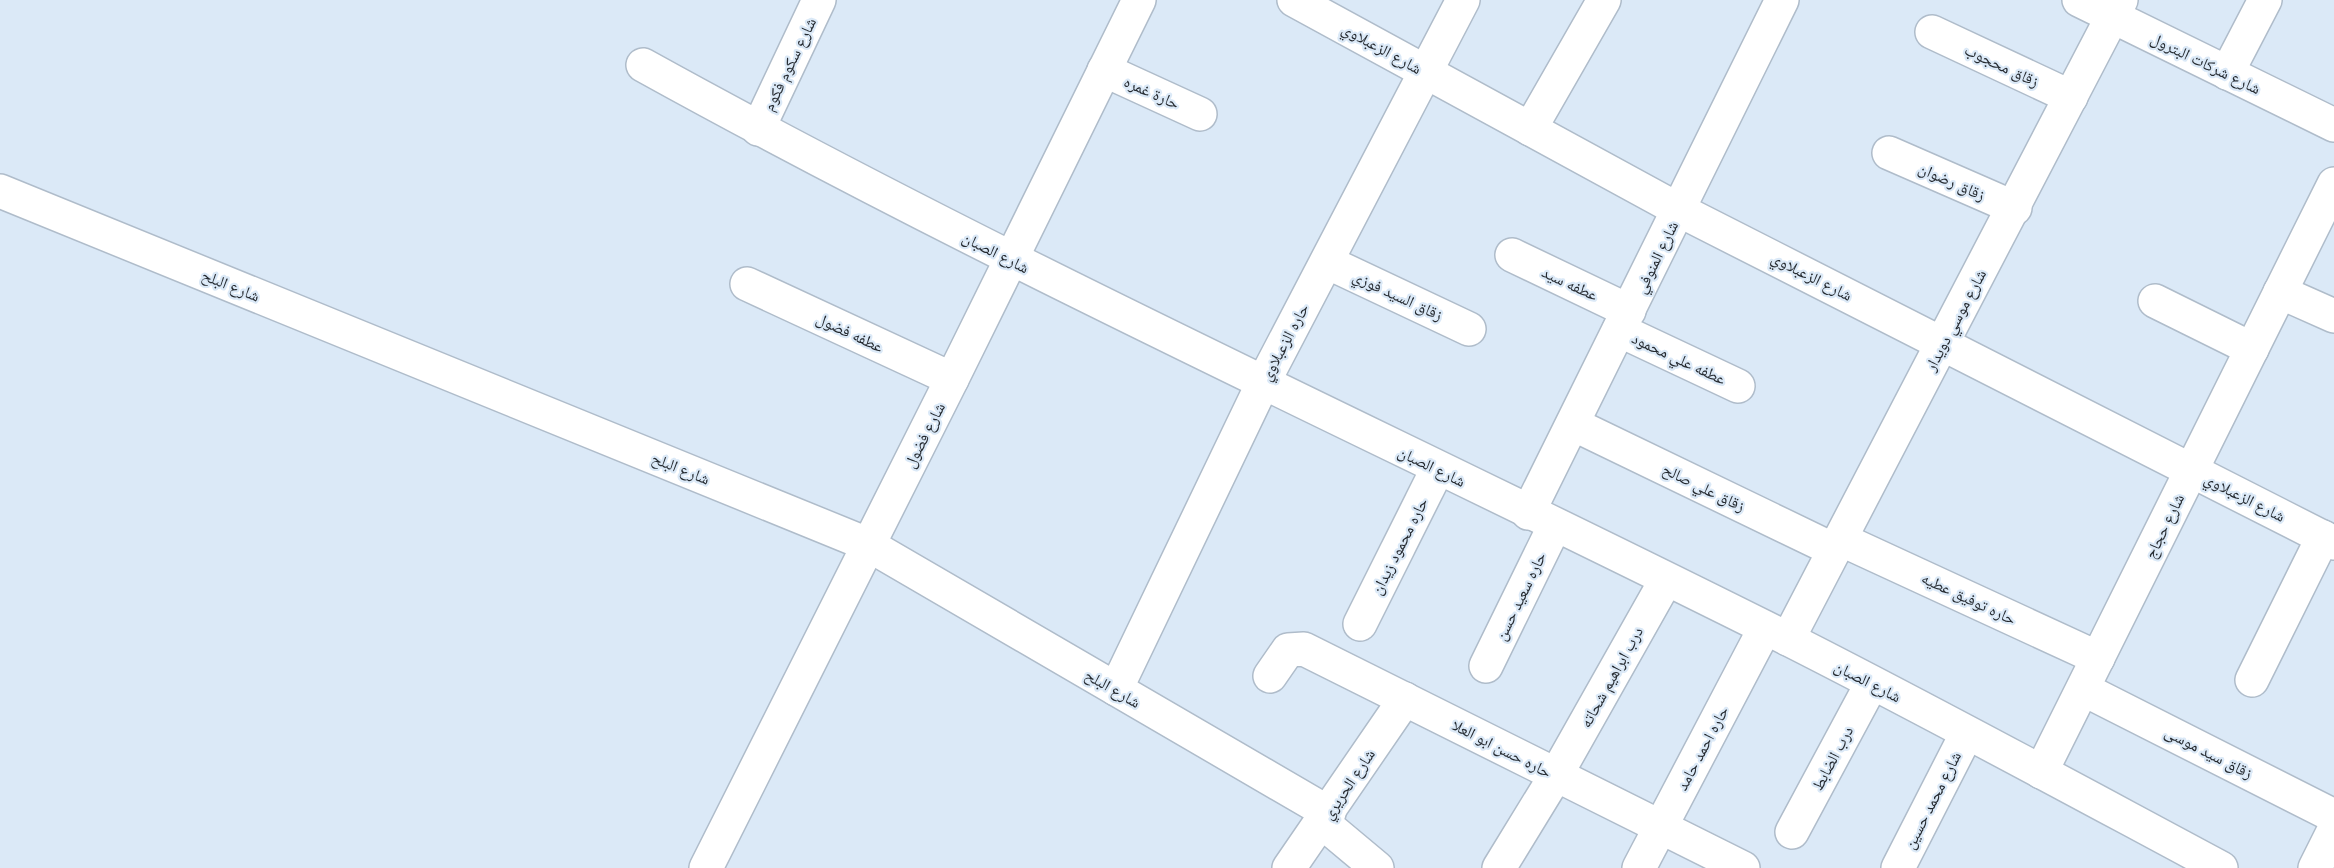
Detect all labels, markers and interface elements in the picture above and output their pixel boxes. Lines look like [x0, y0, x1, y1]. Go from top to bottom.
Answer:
street label: شارع سكوم فكوم [757, 14, 821, 114]
street label: شارع الزعبلاوي [1337, 17, 1426, 81]
street label: شارع شركات البترول [2147, 27, 2265, 99]
street label: زقاق محجوب [1961, 38, 2043, 92]
street label: حارة غمره [1121, 70, 1183, 114]
street label: زقاق رضوان [1915, 157, 1989, 205]
street label: شارع المنوفي [1629, 217, 1685, 298]
street label: شارع الصبان [959, 226, 1033, 278]
street label: شارع الزعبلاوي [1767, 246, 1856, 308]
street label: عطفه سيد [1538, 260, 1602, 306]
street label: شارع البلح [199, 263, 263, 307]
street label: زقاق السيد فوزي [1349, 265, 1447, 327]
street label: شارع موسي دويدار [1918, 265, 1993, 377]
street label: حاره الزعبلاوي [1254, 299, 1315, 385]
street label: عطفه فضول [813, 307, 887, 357]
street label: عطفه علي محمود [1627, 327, 1730, 391]
street label: شارع فضول [898, 398, 950, 472]
street label: شارع الصبان [1395, 440, 1469, 492]
street label: شارع البلح [649, 446, 713, 490]
street label: زقاق علي صالح [1658, 458, 1749, 518]
street label: شارع الزعبلاوي [2200, 467, 2289, 529]
street label: شارع حجاج [2139, 490, 2189, 562]
street label: حاره محمود زيدان [1365, 494, 1433, 598]
street label: حاره سعيد حسن [1489, 548, 1551, 644]
street label: حاره توفيق عطيه [1918, 566, 2020, 630]
street label: درب ابراهيم شحاته [1574, 623, 1648, 731]
street label: شارع الصبان [1831, 655, 1905, 707]
street label: شارع البلح [1081, 663, 1145, 713]
street label: حاره احمد حامد [1671, 702, 1733, 794]
street label: حاره حسن ابو العلا [1449, 713, 1555, 783]
street label: زقاق سيد موسى [2161, 720, 2257, 784]
street label: درب الضابط [1806, 722, 1858, 794]
street label: شارع الحريري [1316, 744, 1381, 825]
street label: شارع محمد حسين [1898, 747, 1966, 853]

